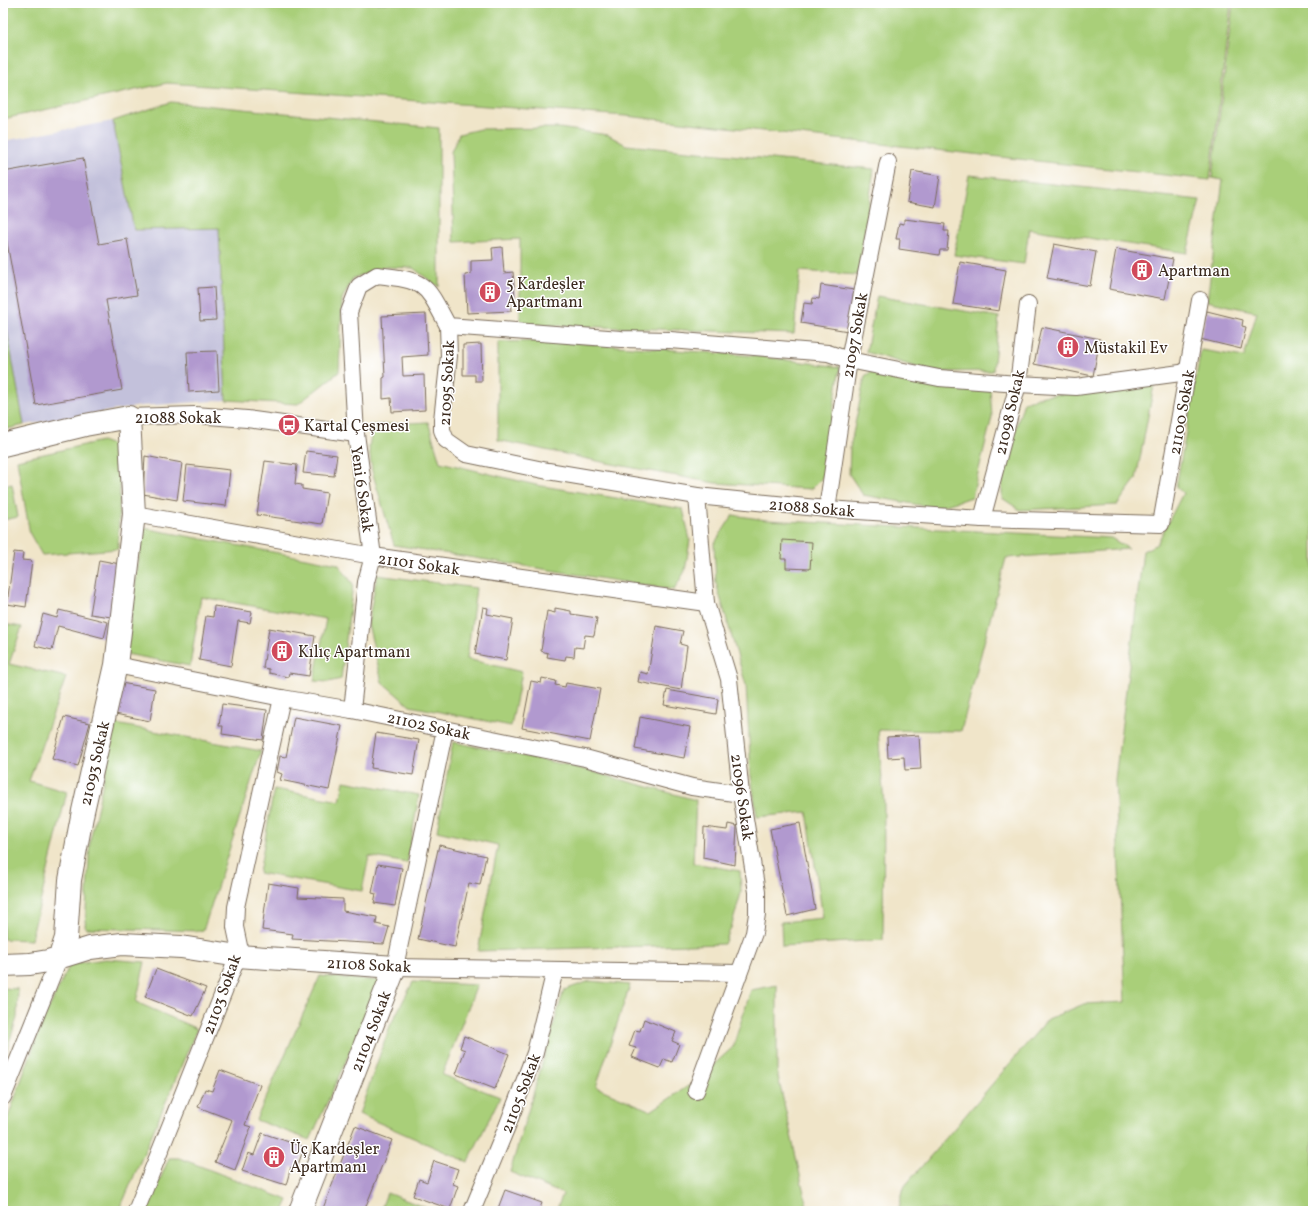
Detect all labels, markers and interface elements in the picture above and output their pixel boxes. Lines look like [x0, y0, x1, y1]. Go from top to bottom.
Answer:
building icon: Apartman [1129, 257, 1155, 283]
place label: Apartman [1158, 261, 1230, 283]
place label: 5 Kardeşler Apartmanı [506, 274, 585, 314]
building icon: 5 Kardeşler Apartmanı [477, 279, 503, 305]
street label: 21097 Sokak [838, 291, 874, 380]
building icon: Müstakil Ev [1055, 334, 1081, 360]
place label: Müstakil Ev [1084, 338, 1168, 360]
street label: 21095 Sokak [435, 339, 461, 427]
street label: 21098 Sokak [990, 367, 1031, 457]
street label: 21100 Sokak [1165, 368, 1201, 457]
street label: 21088 Sokak [135, 408, 222, 430]
bus stop icon: Kartal Çeşmesi [276, 412, 302, 438]
place label: Kartal Çeşmesi [304, 416, 410, 438]
street label: Yeni 6 Sokak [344, 444, 378, 534]
street label: 21088 Sokak [768, 494, 856, 524]
street label: 21101 Sokak [376, 548, 461, 582]
building icon: Kılıç Apartmanı [269, 638, 295, 664]
place label: Kılıç Apartmanı [298, 642, 410, 664]
street label: 21102 Sokak [385, 707, 473, 747]
street label: 21093 Sokak [75, 719, 116, 808]
street label: 21096 Sokak [724, 752, 758, 842]
street label: 21103 Sokak [198, 951, 248, 1038]
street label: 21108 Sokak [326, 953, 412, 979]
street label: 21104 Sokak [346, 988, 398, 1076]
street label: 21105 Sokak [497, 1050, 547, 1137]
place label: Üç Kardeşler Apartmanı [290, 1139, 379, 1179]
building icon: Üç Kardeşler Apartmanı [261, 1144, 287, 1170]

